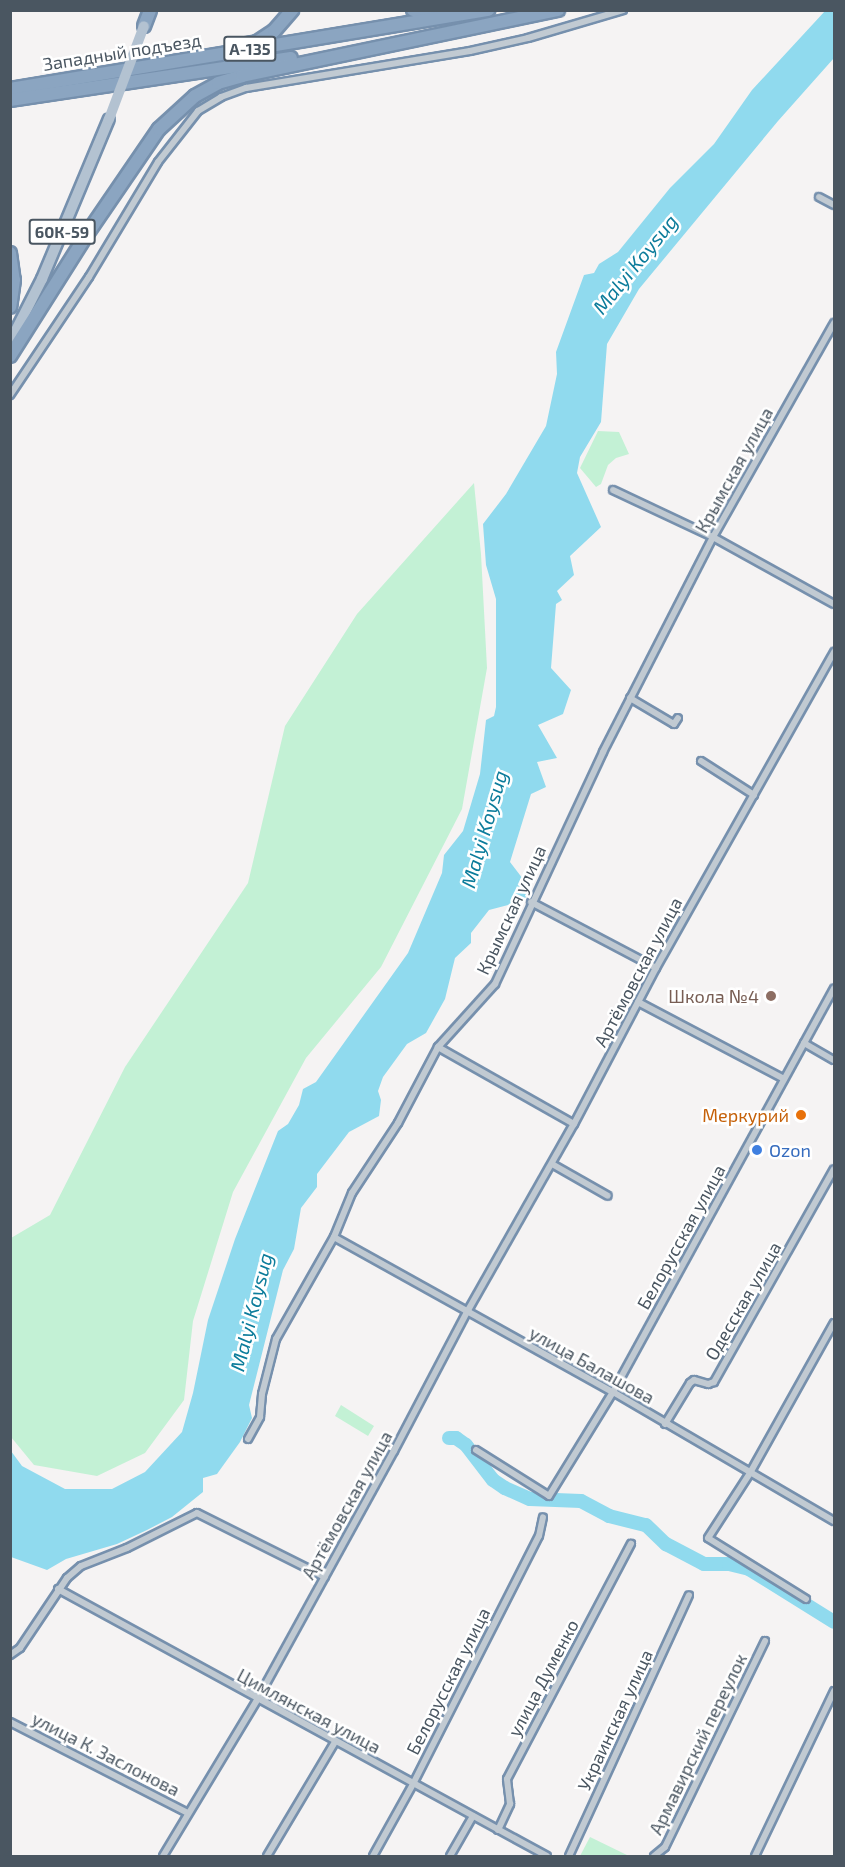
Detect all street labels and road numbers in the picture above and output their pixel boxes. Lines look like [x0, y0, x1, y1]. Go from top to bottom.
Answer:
street label: Западный подъезд [41, 29, 203, 75]
road number: А-135 [223, 36, 277, 62]
road number: 60К-59 [28, 219, 97, 245]
street label: Крымская улица [691, 403, 777, 537]
street label: Крымская улица [472, 842, 550, 978]
street label: Артёмовская улица [589, 894, 687, 1050]
street label: Белорусская улица [632, 1161, 730, 1313]
street label: Одесская улица [700, 1238, 786, 1364]
street label: улица Балашова [526, 1322, 658, 1408]
street label: Артёмовская улица [297, 1427, 397, 1583]
street label: Белорусская улица [402, 1604, 494, 1758]
street label: улица Думенко [503, 1616, 583, 1740]
street label: Украинская улица [573, 1646, 657, 1794]
street label: Армавирский переулок [645, 1650, 751, 1838]
street label: Цимлянская улица [234, 1664, 384, 1758]
street label: улица К. Заслонова [28, 1707, 184, 1801]

